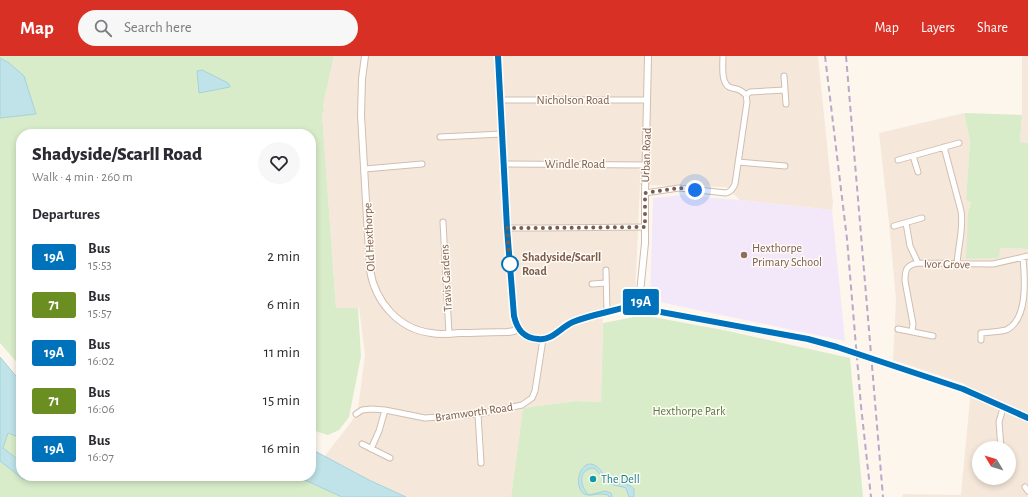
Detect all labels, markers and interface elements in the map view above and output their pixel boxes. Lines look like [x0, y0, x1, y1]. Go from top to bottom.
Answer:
search box [78, 10, 358, 46]
icon: search [92, 17, 114, 39]
text: Map [20, 19, 54, 38]
text: Search here [124, 20, 192, 35]
text: Map [874, 21, 899, 35]
text: Layers [921, 21, 955, 35]
text: Share [977, 21, 1008, 35]
street label: Nicholson Road [536, 94, 610, 106]
street label: Urban Road [639, 127, 653, 183]
button: heart [258, 142, 300, 184]
text: Shadyside/Scarll Road [32, 145, 202, 164]
street label: Windle Road [545, 158, 605, 170]
text: Walk · 4 min · 260 m [32, 171, 133, 184]
your location [685, 180, 705, 200]
street label: Old Hexthorpe [361, 202, 377, 272]
text: Departures [32, 207, 100, 222]
text: Bus [88, 241, 110, 256]
place label: Hexthorpe Primary School [752, 242, 822, 269]
street label: Travis Gardens [438, 244, 454, 312]
text: 2 min [267, 249, 300, 264]
text: 19A [44, 250, 64, 264]
marker: Hexthorpe Primary School [739, 250, 749, 260]
place label: Shadyside/Scarll Road [522, 251, 601, 277]
marker: Shadyside/Scarll Road [501, 255, 519, 273]
street label: Ivor Grove [924, 258, 970, 270]
text: 15:53 [88, 259, 112, 272]
text: Bus [88, 289, 110, 304]
line badge: 19A [618, 289, 664, 315]
text: 19A [631, 295, 651, 309]
text: 6 min [267, 297, 300, 312]
text: 71 [48, 298, 60, 312]
text: 15:57 [88, 307, 112, 320]
text: Bus [88, 337, 110, 352]
text: 11 min [264, 345, 300, 360]
text: 19A [44, 346, 64, 360]
text: 16:02 [88, 355, 114, 368]
text: Bus [88, 385, 110, 400]
text: 15 min [263, 393, 300, 408]
text: 71 [48, 394, 60, 408]
street label: Bramworth Road [434, 401, 514, 423]
text: 16:06 [88, 403, 115, 416]
park label: Hexthorpe Park [653, 405, 726, 417]
text: Bus [88, 433, 110, 448]
text: 16 min [262, 441, 300, 456]
north arrow [972, 441, 1016, 485]
map controls [972, 441, 1016, 485]
text: 19A [44, 442, 64, 456]
text: 16:07 [88, 451, 114, 464]
place label: The Dell [601, 473, 640, 485]
marker: The Dell [588, 474, 598, 484]

